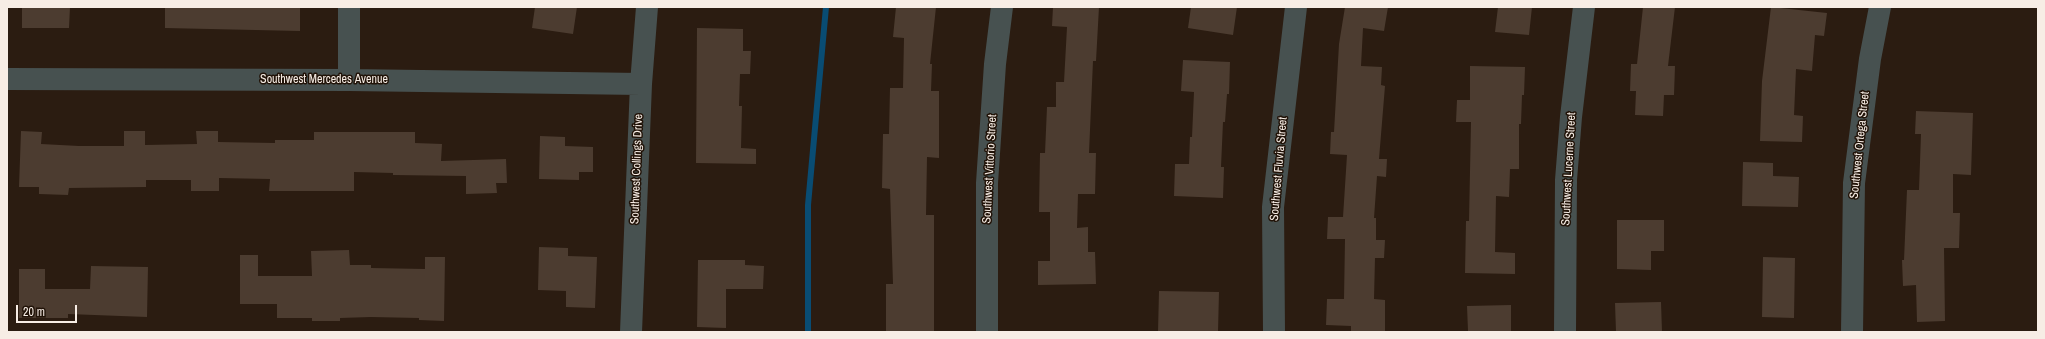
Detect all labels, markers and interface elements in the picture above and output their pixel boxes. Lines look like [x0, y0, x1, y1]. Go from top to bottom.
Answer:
street label: Southwest Mercedes Avenue [260, 73, 388, 87]
street label: Southwest Ortega Street [1847, 91, 1873, 199]
street label: Southwest Lucerne Street [1559, 112, 1579, 226]
street label: Southwest Collings Drive [628, 114, 646, 224]
street label: Southwest Vittorio Street [980, 114, 1000, 224]
street label: Southwest Fluvia Street [1267, 116, 1291, 222]
scale bar [18, 297, 79, 323]
text: 20 m [23, 304, 45, 320]

